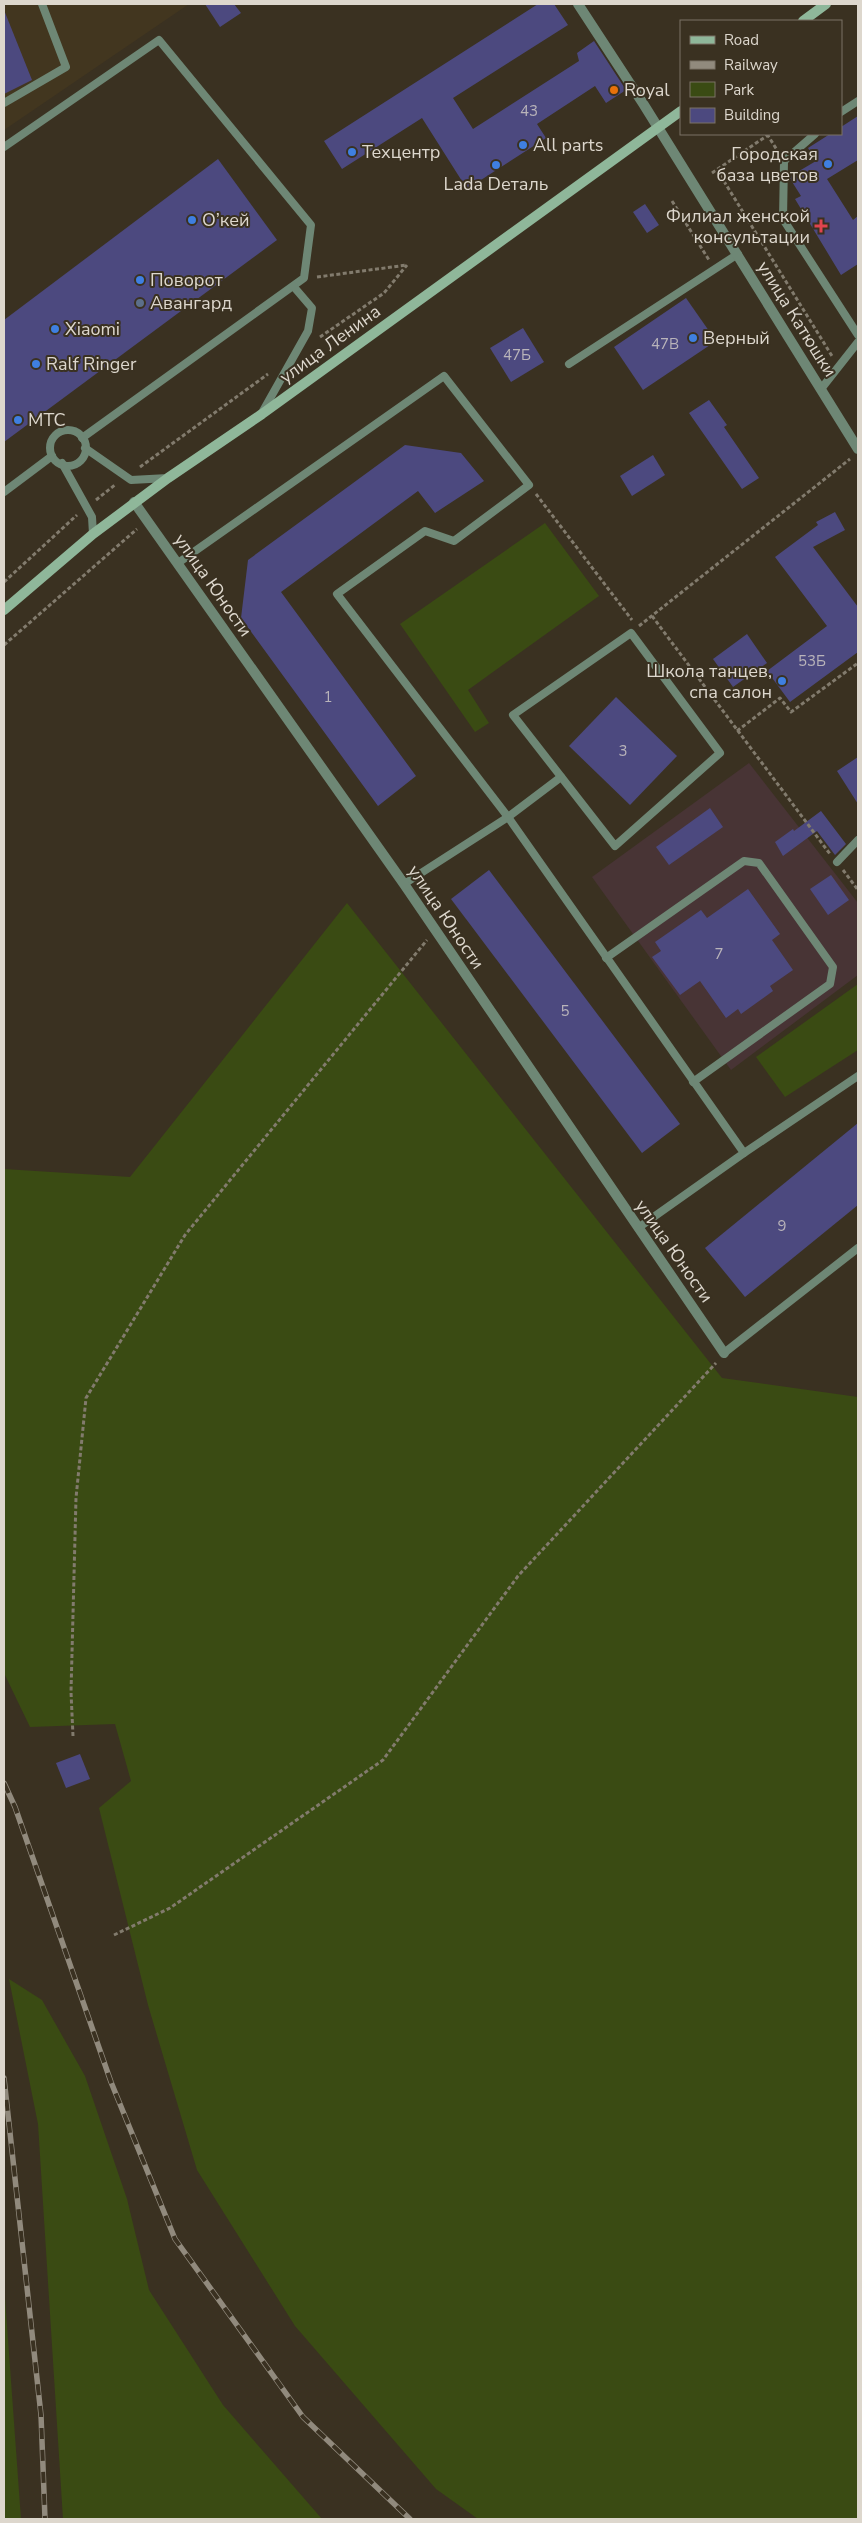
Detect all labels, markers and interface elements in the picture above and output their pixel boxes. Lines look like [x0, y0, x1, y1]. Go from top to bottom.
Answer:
legend [680, 20, 842, 135]
text: Road [724, 30, 759, 50]
text: Railway [724, 55, 778, 75]
place label: Royal [624, 78, 670, 102]
text: Park [724, 80, 754, 100]
marker: Royal [608, 84, 620, 96]
house number: 43 [520, 101, 538, 121]
text: Building [724, 105, 780, 125]
place label: All parts [533, 133, 603, 157]
marker: All parts [517, 139, 529, 151]
place label: Техцентр [362, 140, 440, 164]
place label: Городская база цветов [716, 142, 818, 187]
marker: Техцентр [346, 146, 358, 158]
marker: Городская база цветов [822, 158, 834, 170]
marker: Lada Dеталь [490, 159, 502, 171]
place label: Lada Dеталь [444, 172, 548, 196]
place label: Филиал женской консультации [666, 204, 810, 249]
place label: О’кей [202, 208, 249, 232]
marker: О’кей [186, 214, 198, 226]
marker: Филиал женской консультации [814, 219, 828, 233]
street label: улица Катюшки [752, 257, 842, 381]
place label: Поворот [150, 268, 223, 292]
marker: Поворот [134, 274, 146, 286]
place label: Авангард [150, 291, 232, 315]
marker: Авангард [134, 297, 146, 309]
street label: улица Ленина [275, 299, 385, 389]
place label: Xiaomi [65, 317, 120, 341]
marker: Xiaomi [49, 323, 61, 335]
place label: Верный [703, 326, 770, 350]
marker: Верный [687, 332, 699, 344]
house number: 47В [651, 334, 679, 354]
house number: 47Б [503, 345, 531, 365]
place label: Ralf Ringer [46, 352, 137, 376]
marker: Ralf Ringer [30, 358, 42, 370]
place label: МТС [28, 408, 66, 432]
marker: МТС [12, 414, 24, 426]
street label: улица Юности [169, 529, 257, 641]
house number: 53Б [798, 651, 826, 671]
place label: Школа танцев, спа салон [646, 659, 772, 704]
marker: Школа танцев, спа салон [776, 675, 788, 687]
house number: 1 [323, 687, 333, 707]
house number: 3 [618, 741, 628, 761]
street label: улица Юности [402, 860, 490, 974]
house number: 7 [714, 944, 724, 964]
house number: 5 [560, 1001, 570, 1021]
street label: улица Юности [630, 1195, 718, 1307]
house number: 9 [777, 1216, 787, 1236]

